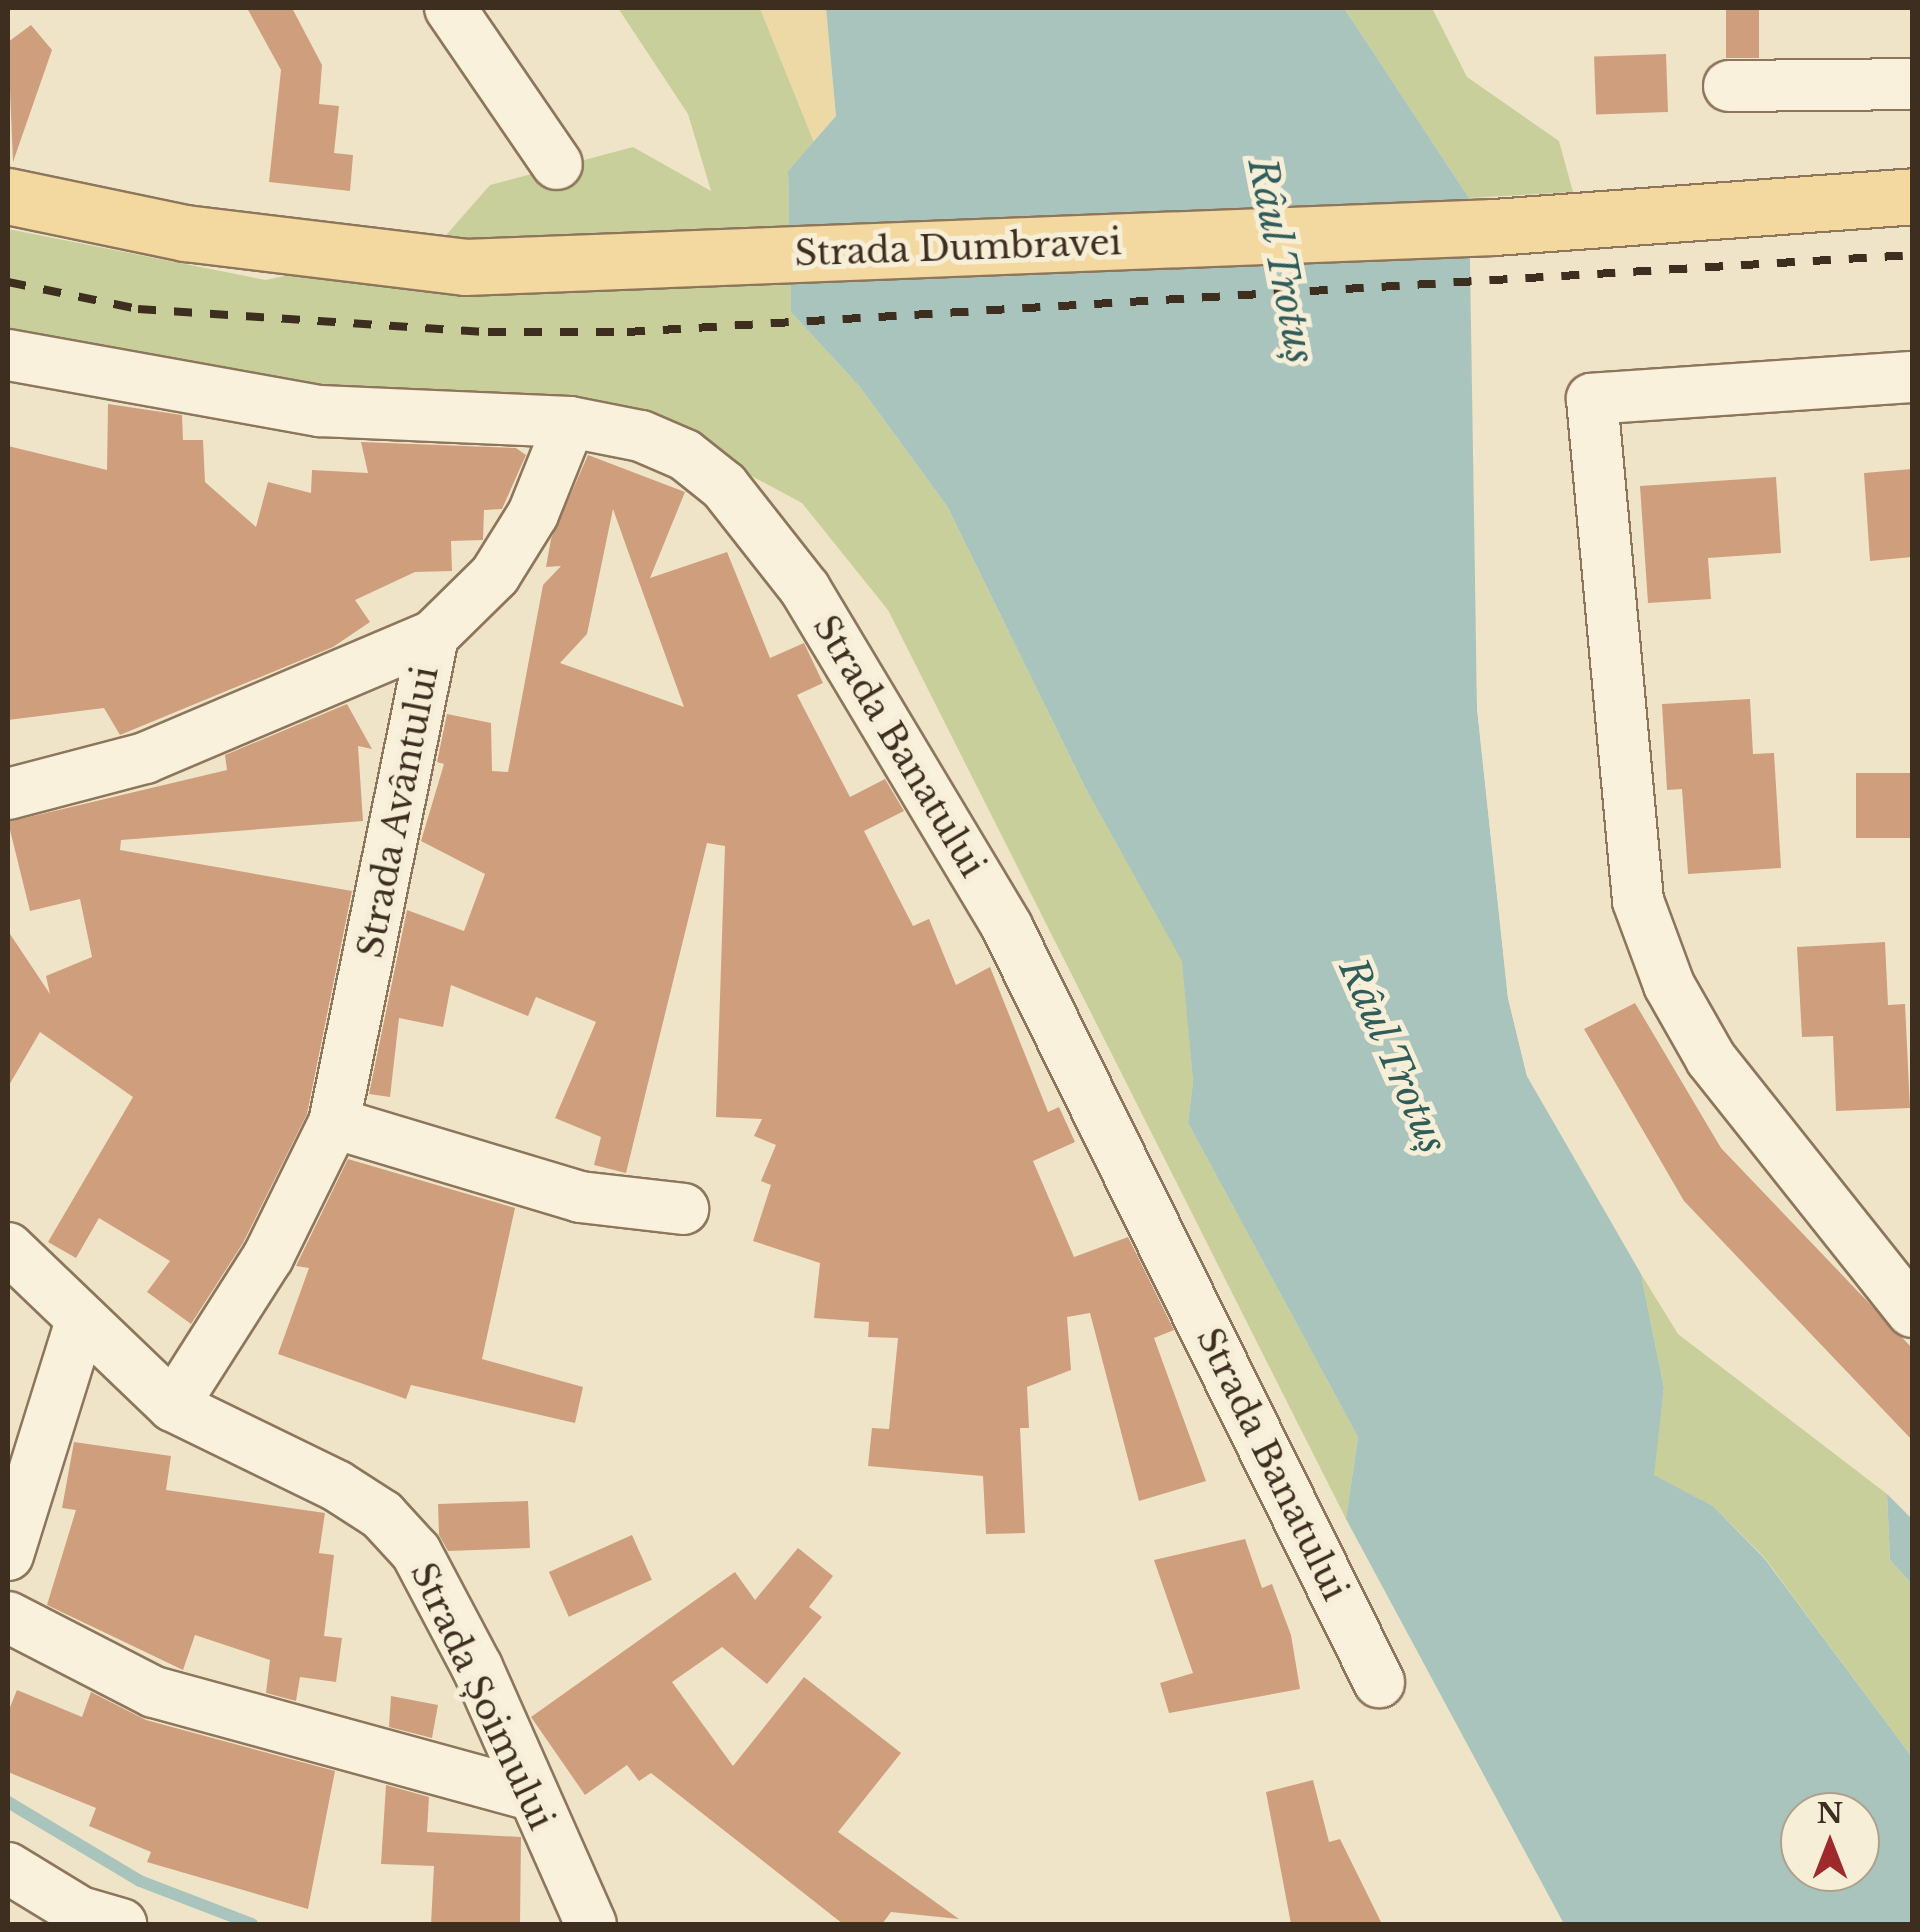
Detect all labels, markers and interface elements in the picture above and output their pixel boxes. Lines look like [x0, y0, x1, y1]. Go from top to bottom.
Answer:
water label: Râul Trotuș [1239, 153, 1323, 369]
street label: Strada Dumbravei [794, 221, 1122, 275]
street label: Strada Banatului [804, 607, 994, 885]
street label: Strada Avântului [349, 662, 447, 962]
water label: Râul Trotuș [1329, 951, 1457, 1161]
street label: Strada Banatului [1188, 1321, 1356, 1607]
street label: Strada Șoimului [402, 1556, 562, 1836]
north arrow [1780, 1792, 1880, 1892]
text: N [1817, 1796, 1843, 1831]

